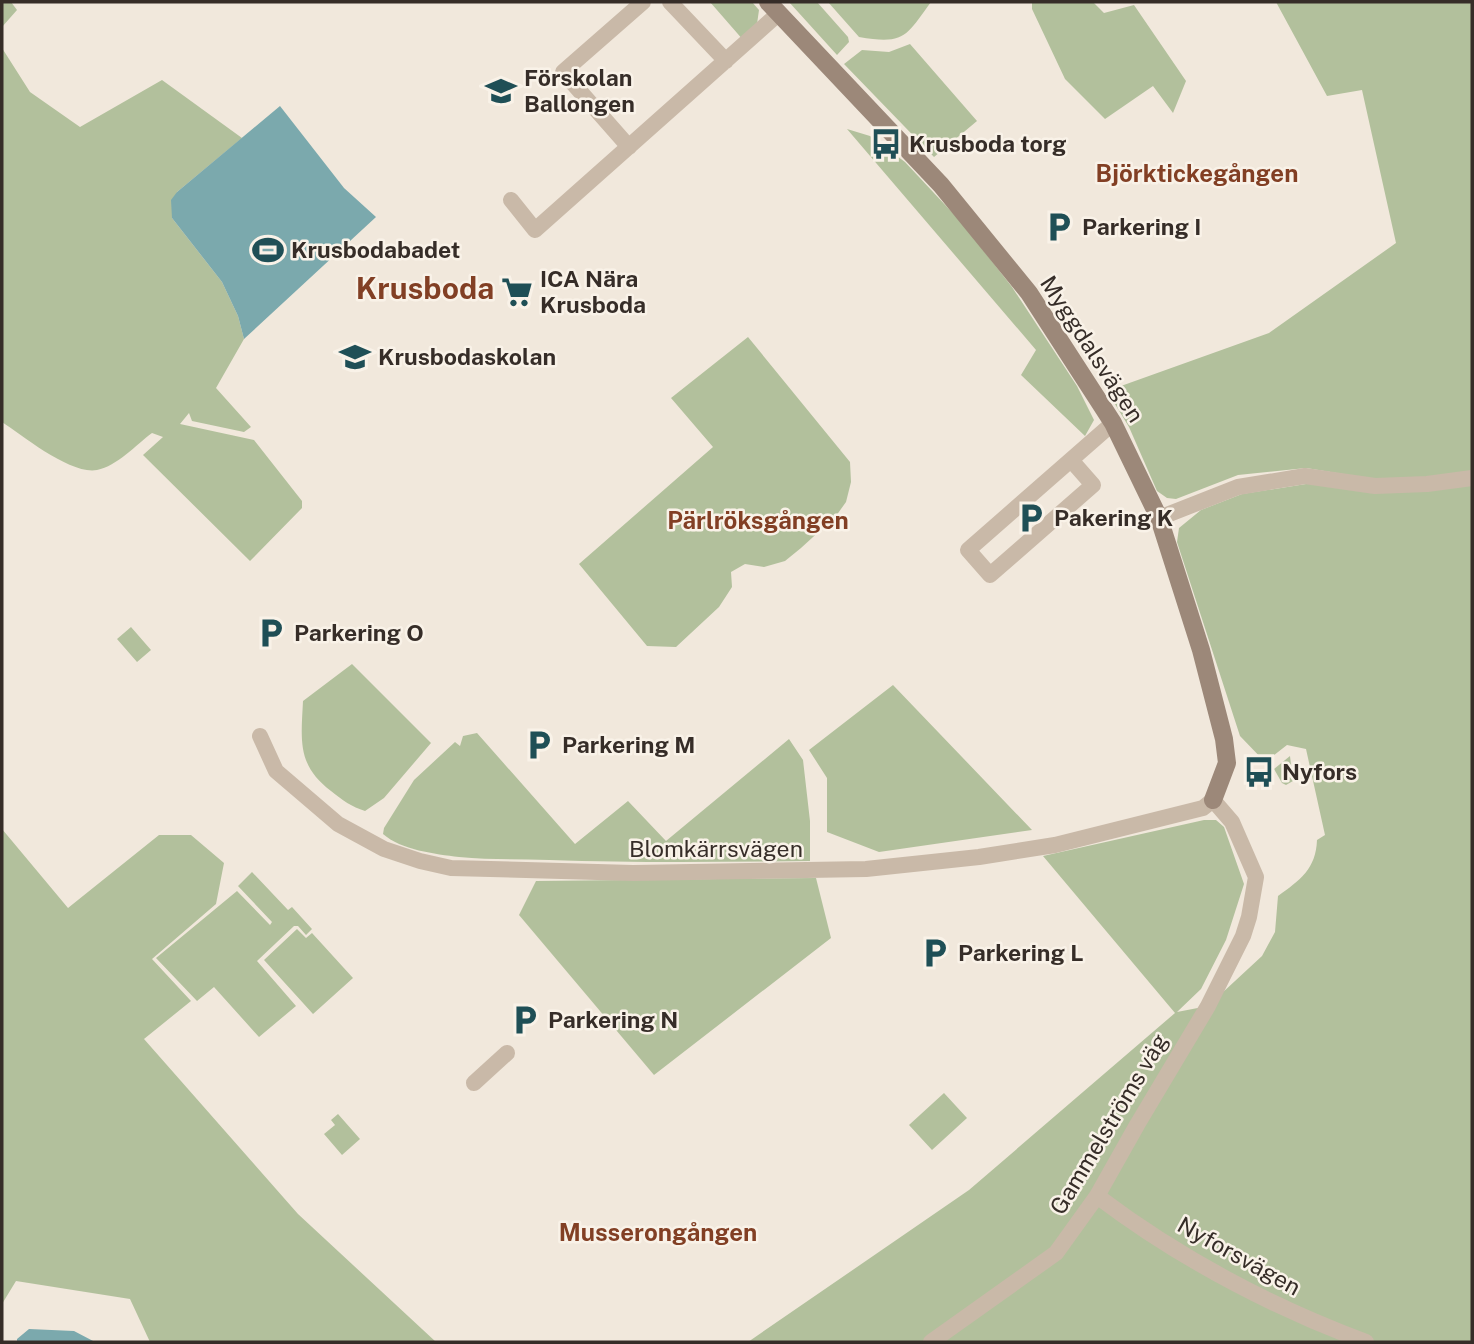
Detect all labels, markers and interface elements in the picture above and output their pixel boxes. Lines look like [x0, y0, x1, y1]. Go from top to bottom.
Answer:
place label: Förskolan Ballongen [524, 64, 635, 117]
school or university icon: Förskolan Ballongen [484, 74, 518, 108]
bus stop icon: Krusboda torg [869, 127, 903, 161]
place label: Krusboda torg [909, 130, 1066, 157]
district label: Björktickegången [1096, 159, 1298, 187]
parking icon: Parkering I [1042, 210, 1076, 244]
place label: Parkering I [1082, 213, 1201, 240]
sports icon: Krusbodabadet [251, 233, 285, 267]
place label: Krusbodabadet [291, 236, 460, 263]
place label: ICA Nära Krusboda [540, 265, 646, 318]
district label: Krusboda [356, 270, 494, 306]
street label: Myggdalsvägen [1035, 270, 1150, 427]
supermarket icon: ICA Nära Krusboda [500, 275, 534, 309]
school or university icon: Krusbodaskolan [338, 340, 372, 374]
place label: Krusbodaskolan [378, 343, 556, 370]
parking icon: Pakering K [1014, 501, 1048, 535]
place label: Pakering K [1054, 504, 1173, 531]
district label: Pärlröksgången [667, 506, 849, 534]
parking icon: Parkering O [254, 616, 288, 650]
place label: Parkering O [294, 619, 424, 646]
parking icon: Parkering M [522, 728, 556, 762]
place label: Parkering M [562, 731, 695, 758]
bus stop icon: Nyfors [1242, 755, 1276, 789]
place label: Nyfors [1282, 758, 1357, 785]
street label: Blomkärrsvägen [629, 835, 803, 862]
parking icon: Parkering L [918, 936, 952, 970]
place label: Parkering L [958, 939, 1083, 966]
parking icon: Parkering N [508, 1003, 542, 1037]
place label: Parkering N [548, 1006, 678, 1033]
street label: Gammelströms väg [1044, 1028, 1173, 1219]
street label: Nyforsvägen [1173, 1211, 1306, 1300]
district label: Musserongången [559, 1218, 757, 1246]

